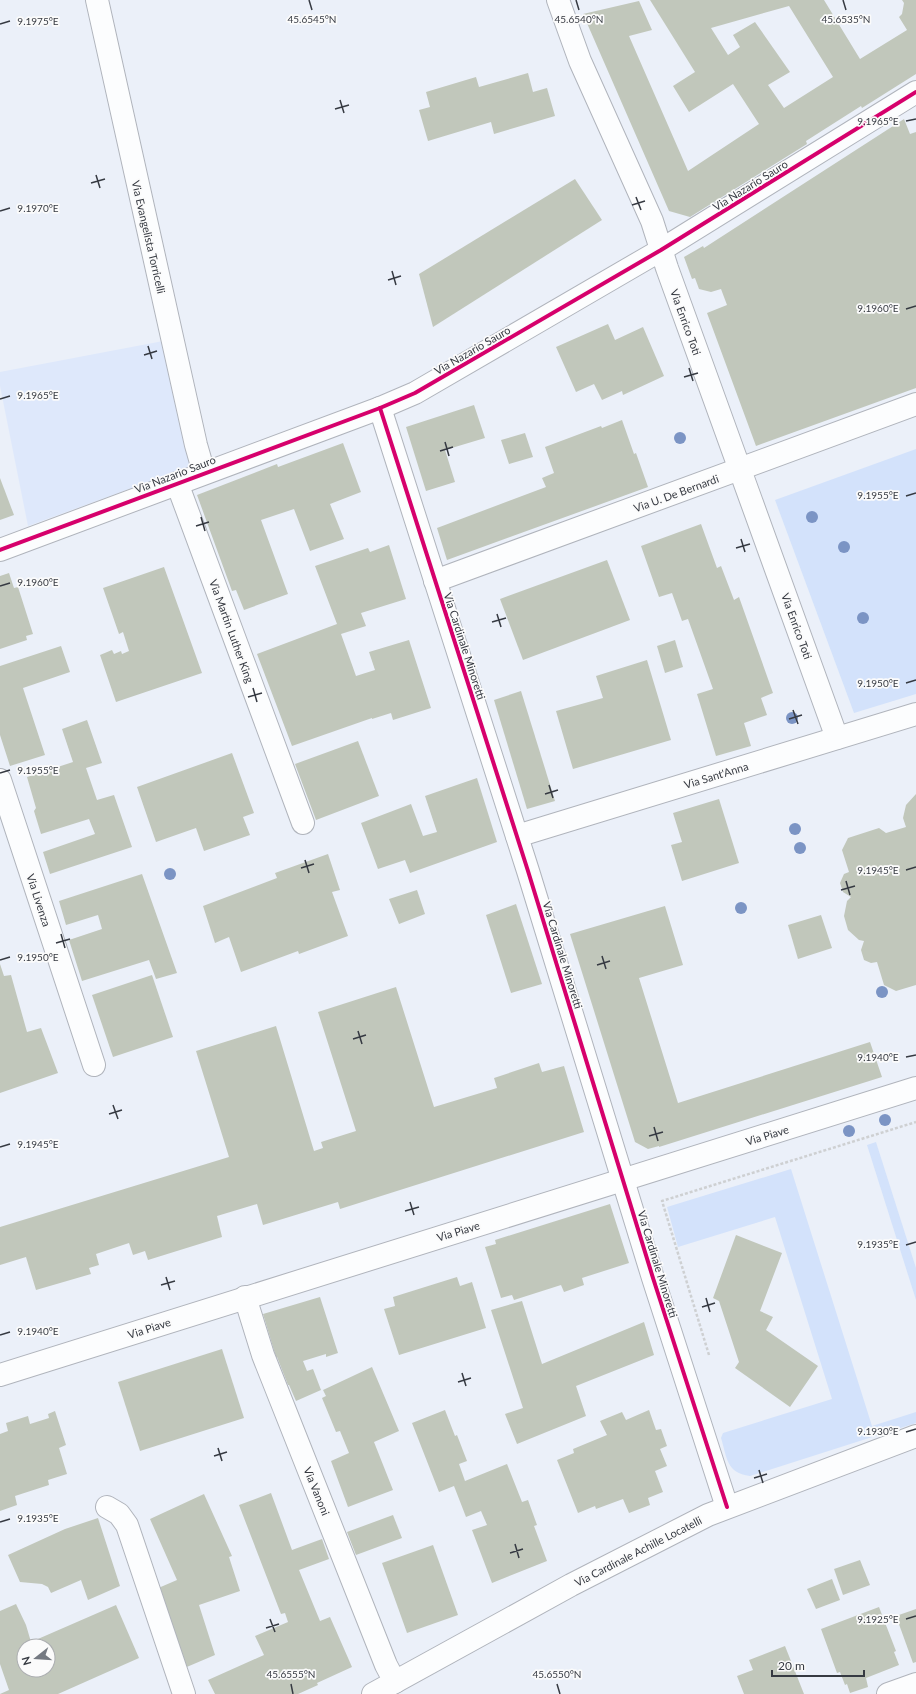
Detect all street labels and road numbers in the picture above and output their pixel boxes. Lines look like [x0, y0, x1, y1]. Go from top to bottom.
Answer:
street label: Via Nazario Sauro [710, 157, 790, 213]
street label: Via Evangelista Torricelli [130, 179, 168, 295]
street label: Via Enrico Toti [668, 287, 704, 357]
street label: Via Nazario Sauro [432, 323, 512, 377]
street label: Via Nazario Sauro [133, 453, 217, 495]
street label: Via U. De Bernardi [632, 471, 721, 514]
street label: Via Martin Luther King [207, 577, 257, 685]
street label: Via Cardinale Minoretti [442, 591, 488, 701]
street label: Via Enrico Toti [779, 591, 815, 661]
street label: Via Sant'Anna [682, 759, 750, 791]
street label: Via Livenza [24, 872, 54, 928]
street label: Via Cardinale Minoretti [540, 900, 586, 1010]
street label: Via Piave [744, 1122, 790, 1148]
street label: Via Cardinale Minoretti [635, 1209, 681, 1319]
street label: Via Piave [435, 1218, 481, 1244]
street label: Via Piave [126, 1315, 172, 1341]
street label: Via Vanoni [301, 1465, 333, 1518]
street label: Via Cardinale Achille Locatelli [572, 1513, 704, 1589]

